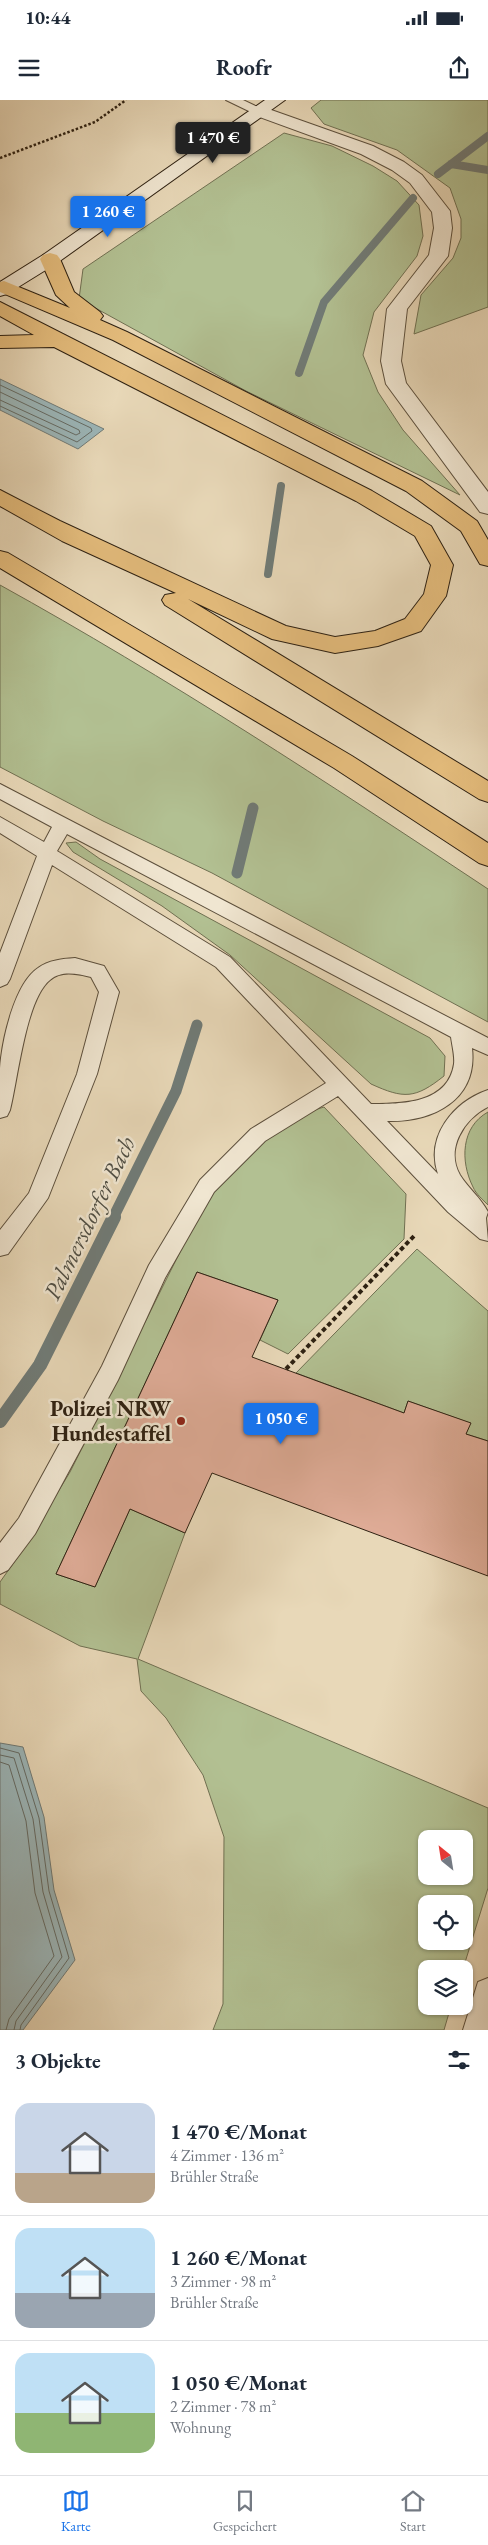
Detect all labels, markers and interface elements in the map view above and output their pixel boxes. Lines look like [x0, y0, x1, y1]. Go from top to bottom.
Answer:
text: 10:44 [25, 5, 71, 30]
text: Roofr [216, 53, 272, 82]
icon: menu [15, 54, 43, 82]
icon: share [445, 54, 473, 82]
pin: 1 470 € [167, 122, 259, 164]
text: 1 470 € [186, 127, 240, 148]
pin: 1 260 € [62, 196, 154, 238]
text: 1 260 € [81, 201, 135, 222]
water label: Palmersdorfer Bach [36, 1131, 142, 1305]
place label: Polizei NRW Hundestaffel [50, 1394, 172, 1448]
pin: 1 050 € [235, 1402, 327, 1445]
text: 1 050 € [254, 1408, 308, 1429]
marker: Polizei NRW Hundestaffel [175, 1415, 187, 1427]
north arrow [418, 1830, 472, 1885]
map controls [418, 1830, 473, 2015]
button: locate [418, 1895, 473, 1950]
button: layers [418, 1960, 473, 2015]
icon: filters [445, 2046, 473, 2074]
text: 3 Objekte [15, 2047, 101, 2074]
text: 1 470 €/Monat [170, 2118, 307, 2145]
icon: home [55, 2123, 115, 2183]
text: 4 Zimmer · 136 m² [170, 2145, 284, 2166]
text: Brühler Straße [170, 2166, 259, 2187]
text: 1 260 €/Monat [170, 2244, 307, 2271]
icon: home [55, 2248, 115, 2308]
text: 3 Zimmer · 98 m² [170, 2271, 276, 2292]
text: Brühler Straße [170, 2292, 259, 2313]
text: 1 050 €/Monat [170, 2369, 307, 2396]
icon: home [55, 2373, 115, 2433]
text: 2 Zimmer · 78 m² [170, 2396, 276, 2417]
text: Wohnung [170, 2417, 231, 2438]
tab: Karte [61, 2487, 91, 2535]
tab: Gespeichert [213, 2487, 277, 2535]
tab: Start [399, 2487, 427, 2535]

